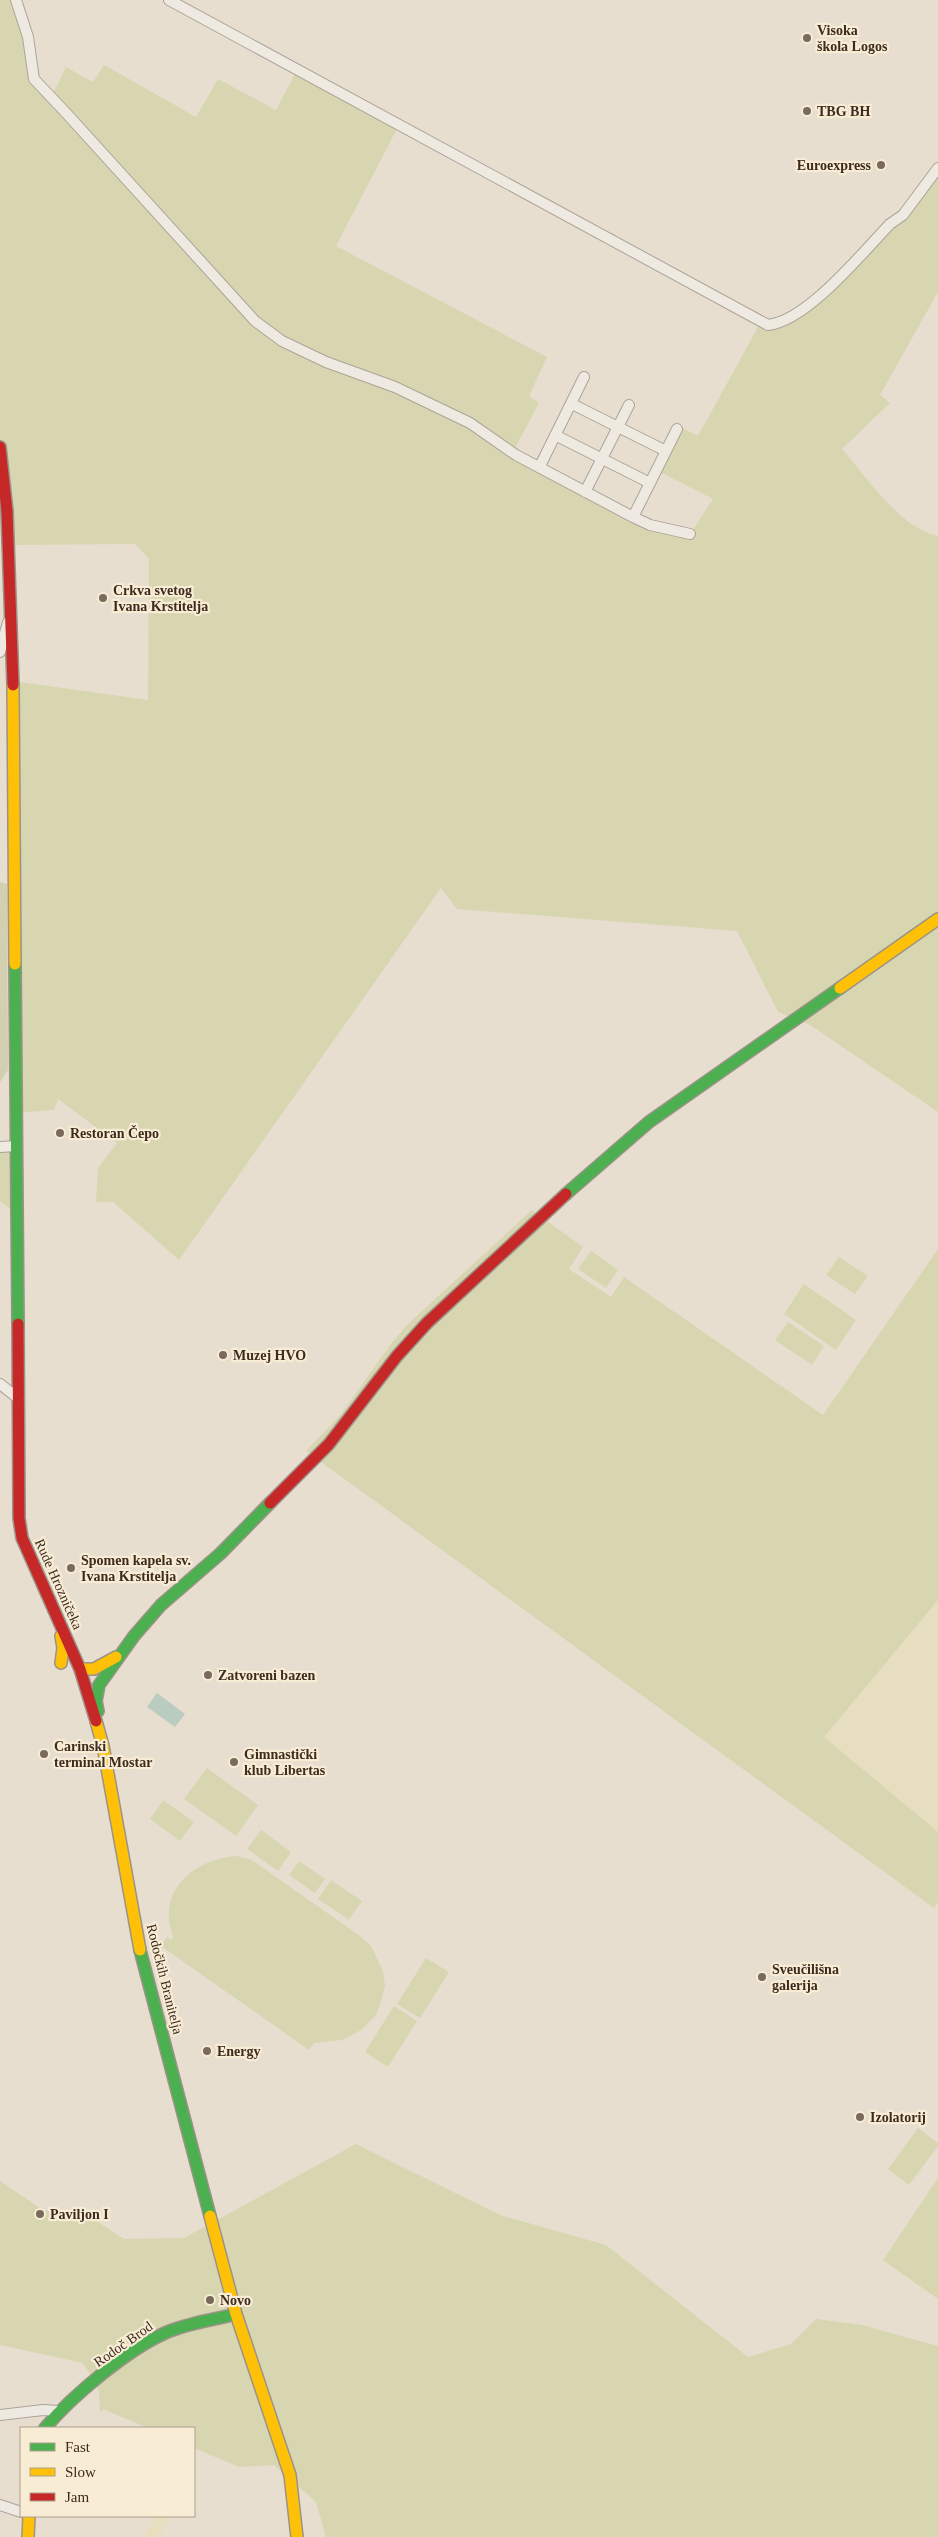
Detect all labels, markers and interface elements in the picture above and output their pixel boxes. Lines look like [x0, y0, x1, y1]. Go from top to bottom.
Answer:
place label: Visoka škola Logos [817, 23, 888, 54]
marker: Visoka škola Logos [801, 32, 813, 44]
place label: TBG BH [817, 104, 870, 119]
marker: TBG BH [801, 105, 813, 117]
place label: Euroexpress [797, 158, 872, 173]
marker: Euroexpress [875, 159, 887, 171]
place label: Crkva svetog Ivana Krstitelja [113, 583, 208, 614]
marker: Crkva svetog Ivana Krstitelja [97, 592, 109, 604]
place label: Restoran Čepo [70, 1125, 159, 1141]
marker: Restoran Čepo [54, 1127, 66, 1139]
place label: Muzej HVO [233, 1348, 306, 1363]
marker: Muzej HVO [217, 1349, 229, 1361]
street label: Rude Hrozničeka [32, 1537, 86, 1633]
place label: Spomen kapela sv. Ivana Krstitelja [81, 1553, 191, 1584]
marker: Spomen kapela sv. Ivana Krstitelja [65, 1562, 77, 1574]
place label: Zatvoreni bazen [218, 1668, 316, 1683]
marker: Zatvoreni bazen [202, 1669, 214, 1681]
place label: Carinski terminal Mostar [54, 1739, 152, 1770]
place label: Gimnastički klub Libertas [244, 1747, 326, 1778]
marker: Carinski terminal Mostar [38, 1748, 50, 1760]
marker: Gimnastički klub Libertas [228, 1756, 240, 1768]
street label: Rodočkih Branitelja [144, 1922, 186, 2037]
place label: Sveučilišna galerija [772, 1962, 839, 1993]
marker: Sveučilišna galerija [756, 1971, 768, 1983]
place label: Energy [217, 2044, 261, 2059]
marker: Energy [201, 2045, 213, 2057]
place label: Izolatorij [870, 2110, 926, 2125]
marker: Izolatorij [854, 2111, 866, 2123]
place label: Paviljon I [50, 2207, 109, 2222]
marker: Paviljon I [34, 2208, 46, 2220]
place label: Novo [220, 2293, 251, 2308]
marker: Novo [204, 2294, 216, 2306]
street label: Rodoč Brod [91, 2319, 155, 2370]
legend [20, 2427, 195, 2517]
text: Fast [65, 2439, 91, 2455]
text: Slow [65, 2464, 96, 2480]
text: Jam [65, 2489, 89, 2505]

